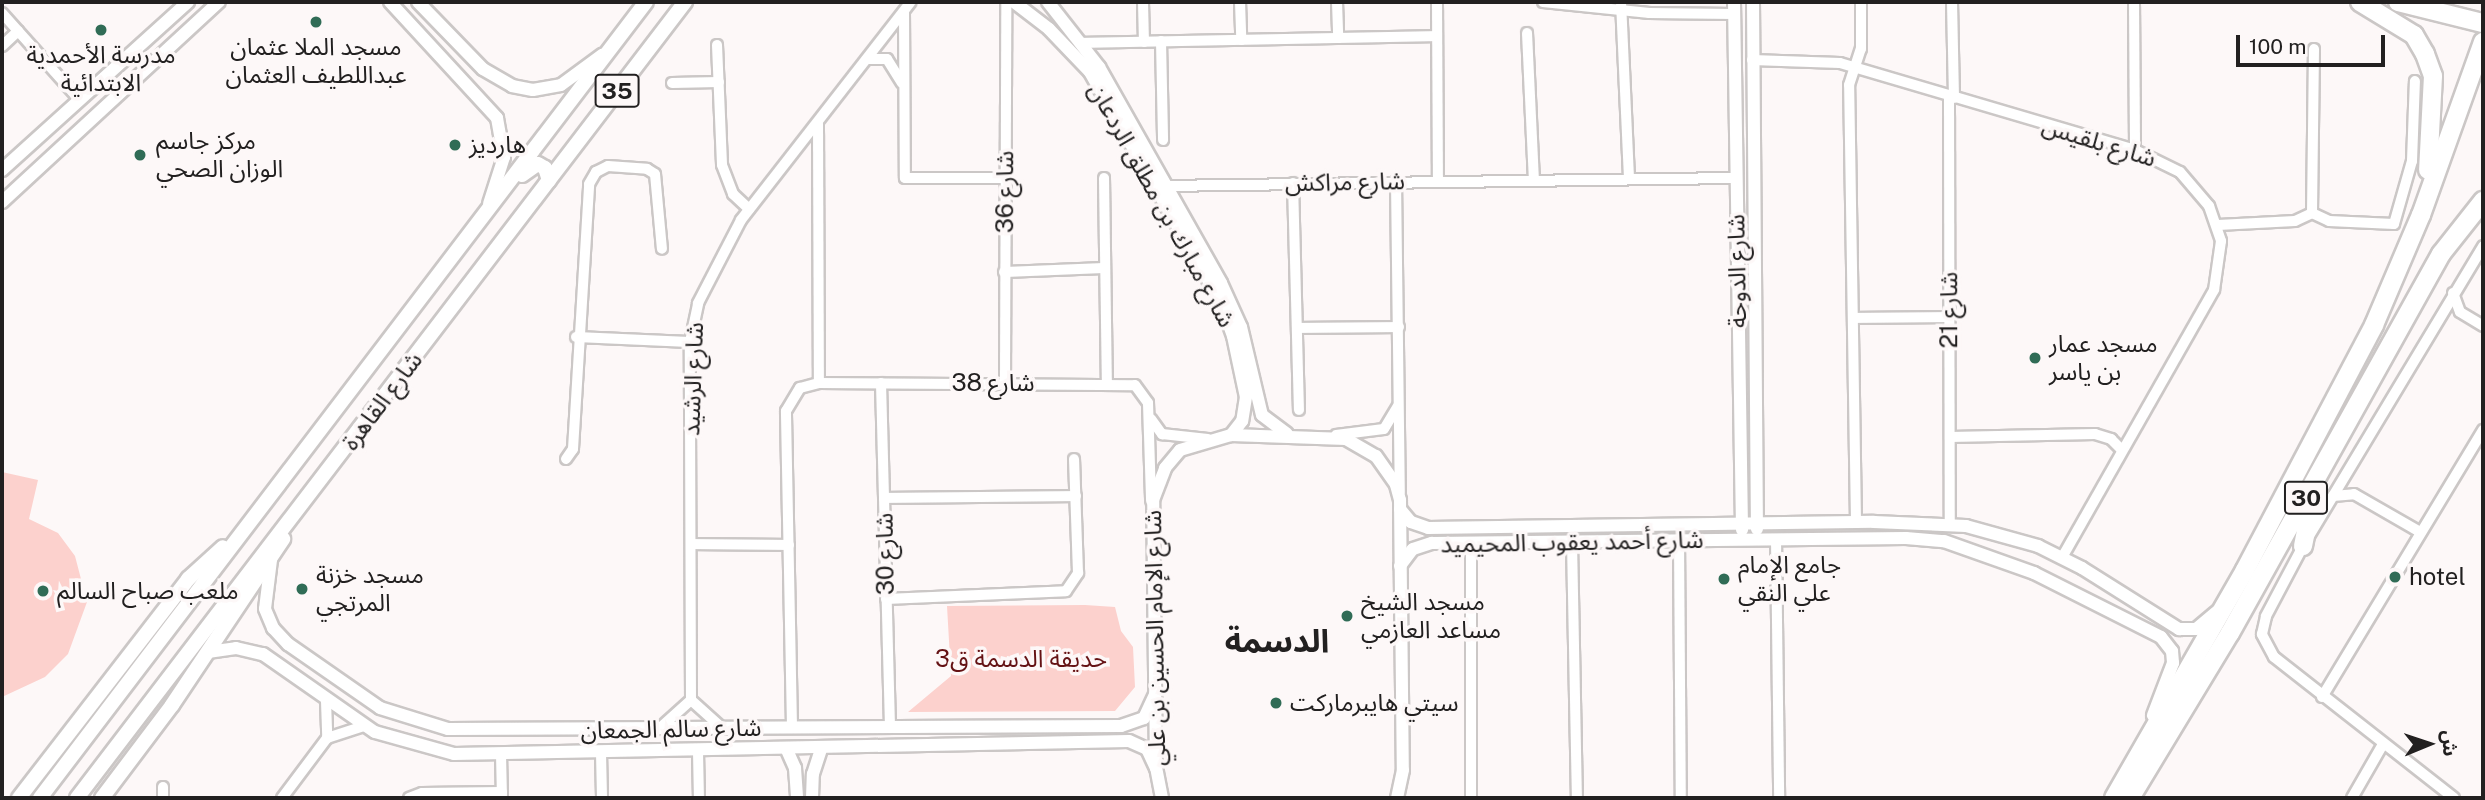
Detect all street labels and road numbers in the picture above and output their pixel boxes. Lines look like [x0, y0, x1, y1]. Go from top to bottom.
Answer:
road number: 35 [594, 72, 640, 110]
street label: شارع مبارك بن مطلق الردعان [1083, 78, 1241, 332]
street label: شارع بلقيس [2039, 111, 2159, 173]
street label: شارع 36 [991, 151, 1019, 233]
street label: شارع مراكش [1285, 167, 1405, 197]
street label: شارع الدوحة [1722, 214, 1752, 328]
street label: شارع 21 [1935, 272, 1963, 348]
street label: شارع الرشيد [677, 322, 709, 436]
street label: شارع القاهرة [336, 346, 428, 456]
street label: شارع 38 [951, 369, 1035, 397]
road number: 30 [2283, 478, 2329, 518]
street label: شارع الإمام الحسين بن علي [1138, 510, 1172, 766]
street label: شارع 30 [870, 513, 900, 595]
street label: شارع أحمد يعقوب المحيميد [1440, 525, 1704, 559]
street label: شارع سالم الجمعان [580, 713, 762, 745]

